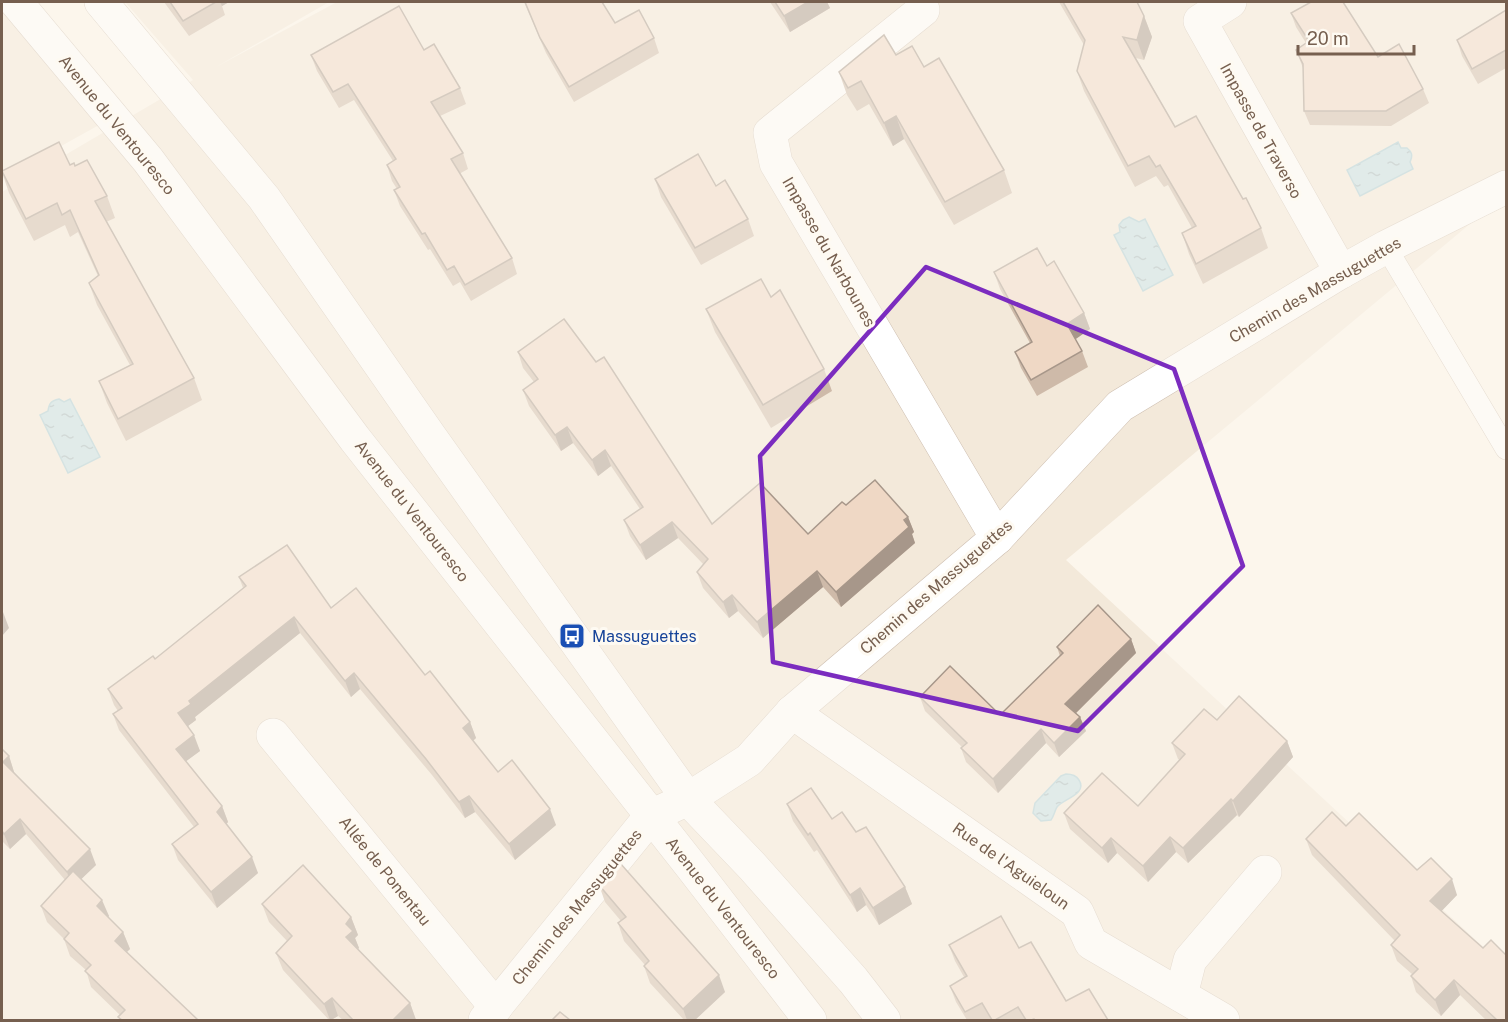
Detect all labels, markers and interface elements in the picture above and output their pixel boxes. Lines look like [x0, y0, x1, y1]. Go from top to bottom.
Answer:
scale bar [1298, 18, 1414, 56]
text: 20 m [1307, 28, 1349, 49]
street label: Avenue du Ventouresco [55, 51, 179, 199]
street label: Impasse de Traverso [1216, 60, 1306, 202]
street label: Impasse du Narbounes [778, 174, 880, 330]
street label: Chemin des Massuguettes [1226, 233, 1404, 347]
street label: Avenue du Ventouresco [351, 437, 473, 585]
street label: Chemin des Massuguettes [856, 516, 1016, 658]
bus stop icon: Massuguettes [557, 621, 587, 651]
place label: Massuguettes [592, 627, 697, 646]
street label: Allée de Ponentau [335, 813, 435, 929]
street label: Rue de l'Aguieloun [949, 819, 1073, 913]
street label: Chemin des Massuguettes [508, 825, 646, 989]
street label: Avenue du Ventouresco [662, 834, 784, 982]

